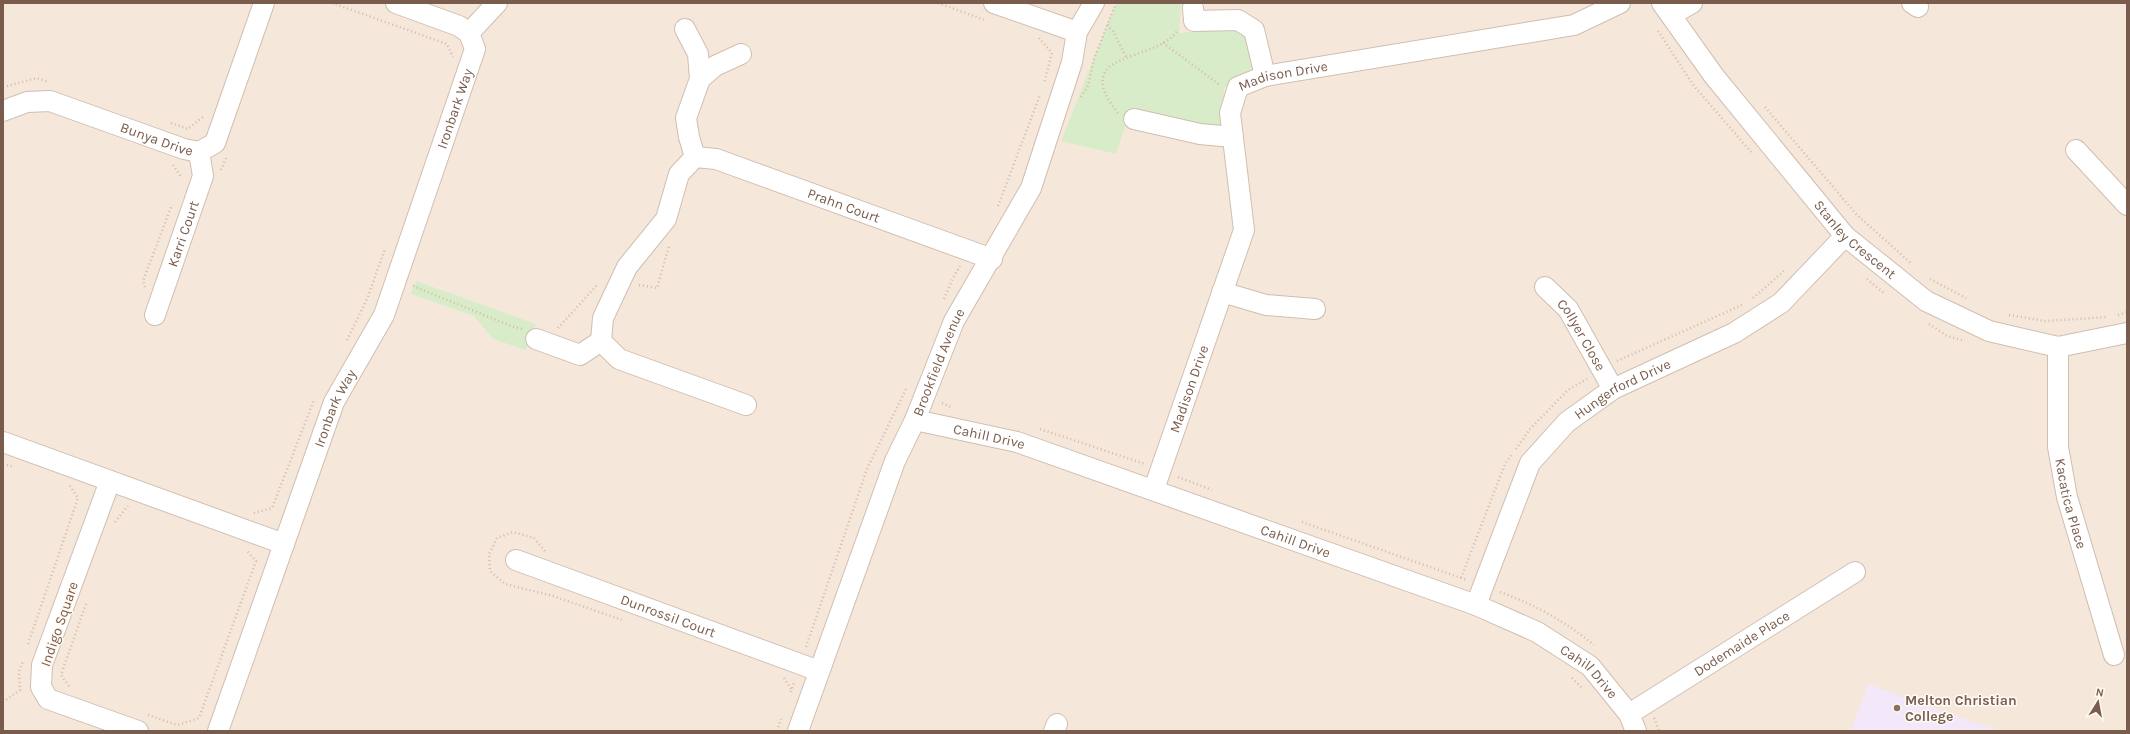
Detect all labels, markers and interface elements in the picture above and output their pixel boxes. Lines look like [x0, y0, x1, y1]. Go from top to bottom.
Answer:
street label: Madison Drive [1236, 58, 1329, 95]
street label: Ironbark Way [434, 66, 477, 151]
street label: Bunya Drive [118, 119, 194, 160]
street label: Prahn Court [805, 185, 882, 227]
street label: Stanley Crescent [1810, 197, 1899, 283]
street label: Karri Court [164, 199, 203, 269]
street label: Collyer Close [1554, 295, 1609, 374]
street label: Brookfield Avenue [909, 305, 969, 419]
street label: Madison Drive [1166, 343, 1212, 435]
street label: Hungerford Drive [1571, 356, 1673, 423]
street label: Ironbark Way [311, 366, 360, 450]
street label: Cahill Drive [952, 421, 1027, 453]
street label: Kacatica Place [2051, 457, 2090, 551]
street label: Cahill Drive [1258, 521, 1333, 562]
street label: Indigo Square [37, 579, 82, 669]
street label: Dunrossil Court [618, 591, 718, 641]
street label: Dodemaide Place [1691, 607, 1793, 680]
street label: Cahill Drive [1557, 641, 1621, 702]
north arrow [2078, 682, 2118, 722]
text: N [2095, 686, 2105, 700]
place label: Melton Christian College [1905, 692, 2017, 725]
marker: Melton Christian College [1892, 703, 1902, 713]

